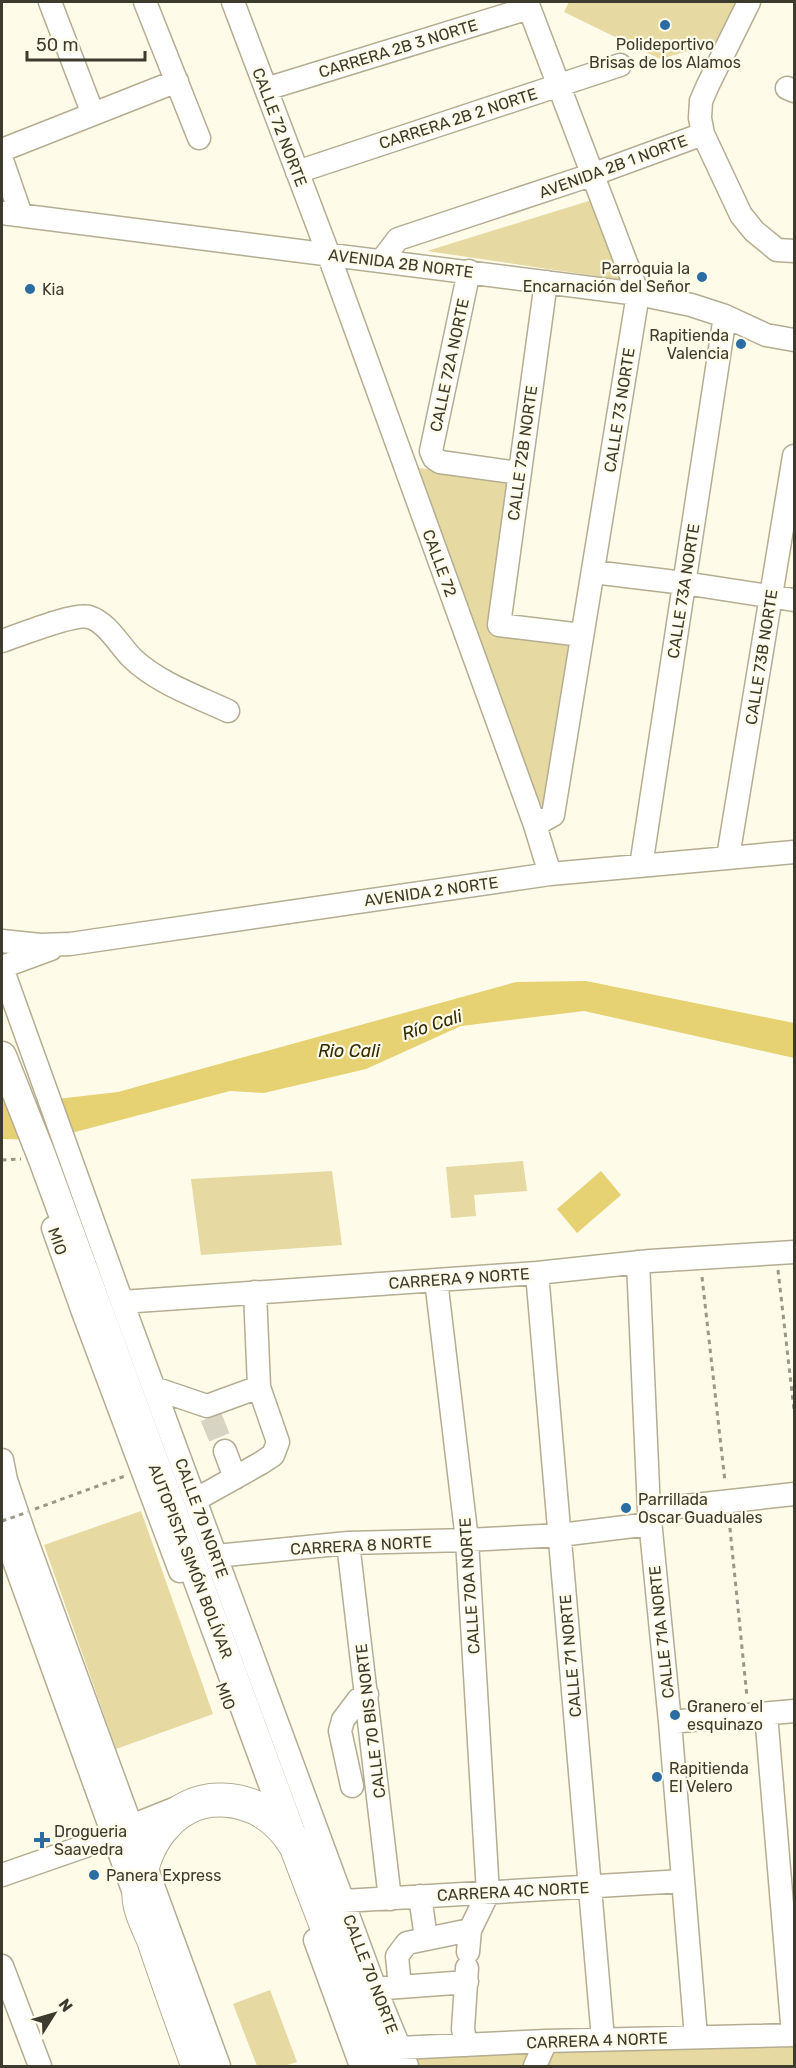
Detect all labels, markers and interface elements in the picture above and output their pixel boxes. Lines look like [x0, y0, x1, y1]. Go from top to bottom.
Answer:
street label: CARRERA 2B 3 NORTE [316, 15, 480, 82]
marker: Polideportivo Brisas de los Alamos [658, 18, 672, 32]
scale bar [27, 24, 146, 62]
text: 50 m [36, 34, 79, 56]
place label: Polideportivo Brisas de los Alamos [589, 35, 741, 72]
street label: CALLE 72 NORTE [248, 65, 311, 189]
street label: CARRERA 2B 2 NORTE [377, 84, 540, 153]
street label: AVENIDA 2B 1 NORTE [536, 131, 690, 202]
street label: AVENIDA 2B NORTE [327, 245, 475, 282]
place label: Parroquia la Encarnación del Señor [523, 259, 690, 296]
marker: Parroquia la Encarnación del Señor [695, 270, 709, 284]
place label: Kia [42, 280, 64, 299]
marker: Kia [23, 282, 37, 296]
street label: CALLE 72A NORTE [426, 297, 473, 434]
place label: Rapitienda Valencia [649, 326, 729, 363]
marker: Rapitienda Valencia [734, 337, 748, 351]
street label: CALLE 73 NORTE [600, 346, 639, 474]
street label: CALLE 72B NORTE [504, 384, 541, 522]
street label: CALLE 73A NORTE [663, 522, 704, 660]
street label: CALLE 72 [419, 527, 461, 600]
street label: CALLE 73B NORTE [741, 588, 782, 726]
street label: AVENIDA 2 NORTE [363, 873, 499, 910]
water label: Río Cali [399, 1005, 466, 1045]
water label: Rio Cali [318, 1040, 381, 1062]
street label: MIO [44, 1225, 71, 1257]
street label: CARRERA 9 NORTE [388, 1264, 530, 1293]
street label: CALLE 70 NORTE [171, 1456, 232, 1581]
street label: AUTOPISTA SIMÓN BOLÍVAR [145, 1461, 237, 1661]
place label: Parrillada Oscar Guaduales [638, 1490, 763, 1527]
marker: Parrillada Oscar Guaduales [619, 1501, 633, 1515]
street label: CALLE 70A NORTE [455, 1517, 484, 1655]
street label: CARRERA 8 NORTE [290, 1532, 432, 1559]
street label: CALLE 71A NORTE [645, 1565, 678, 1699]
street label: CALLE 71 NORTE [556, 1594, 585, 1718]
street label: CALLE 70 BIS NORTE [352, 1643, 389, 1799]
street label: MIO [212, 1680, 239, 1713]
place label: Granero el esquinazo [687, 1697, 763, 1734]
marker: Granero el esquinazo [668, 1708, 682, 1722]
place label: Rapitienda El Velero [669, 1759, 749, 1796]
marker: Rapitienda El Velero [650, 1770, 664, 1784]
place label: Drogueria Saavedra [54, 1822, 127, 1859]
marker: Drogueria Saavedra [35, 1833, 49, 1847]
place label: Panera Express [106, 1866, 221, 1885]
marker: Panera Express [87, 1868, 101, 1882]
street label: CARRERA 4C NORTE [436, 1878, 590, 1905]
street label: CALLE 70 NORTE [339, 1912, 402, 2037]
north arrow [24, 1984, 84, 2044]
text: N [55, 1995, 77, 2016]
street label: CARRERA 4 NORTE [526, 2029, 668, 2052]

